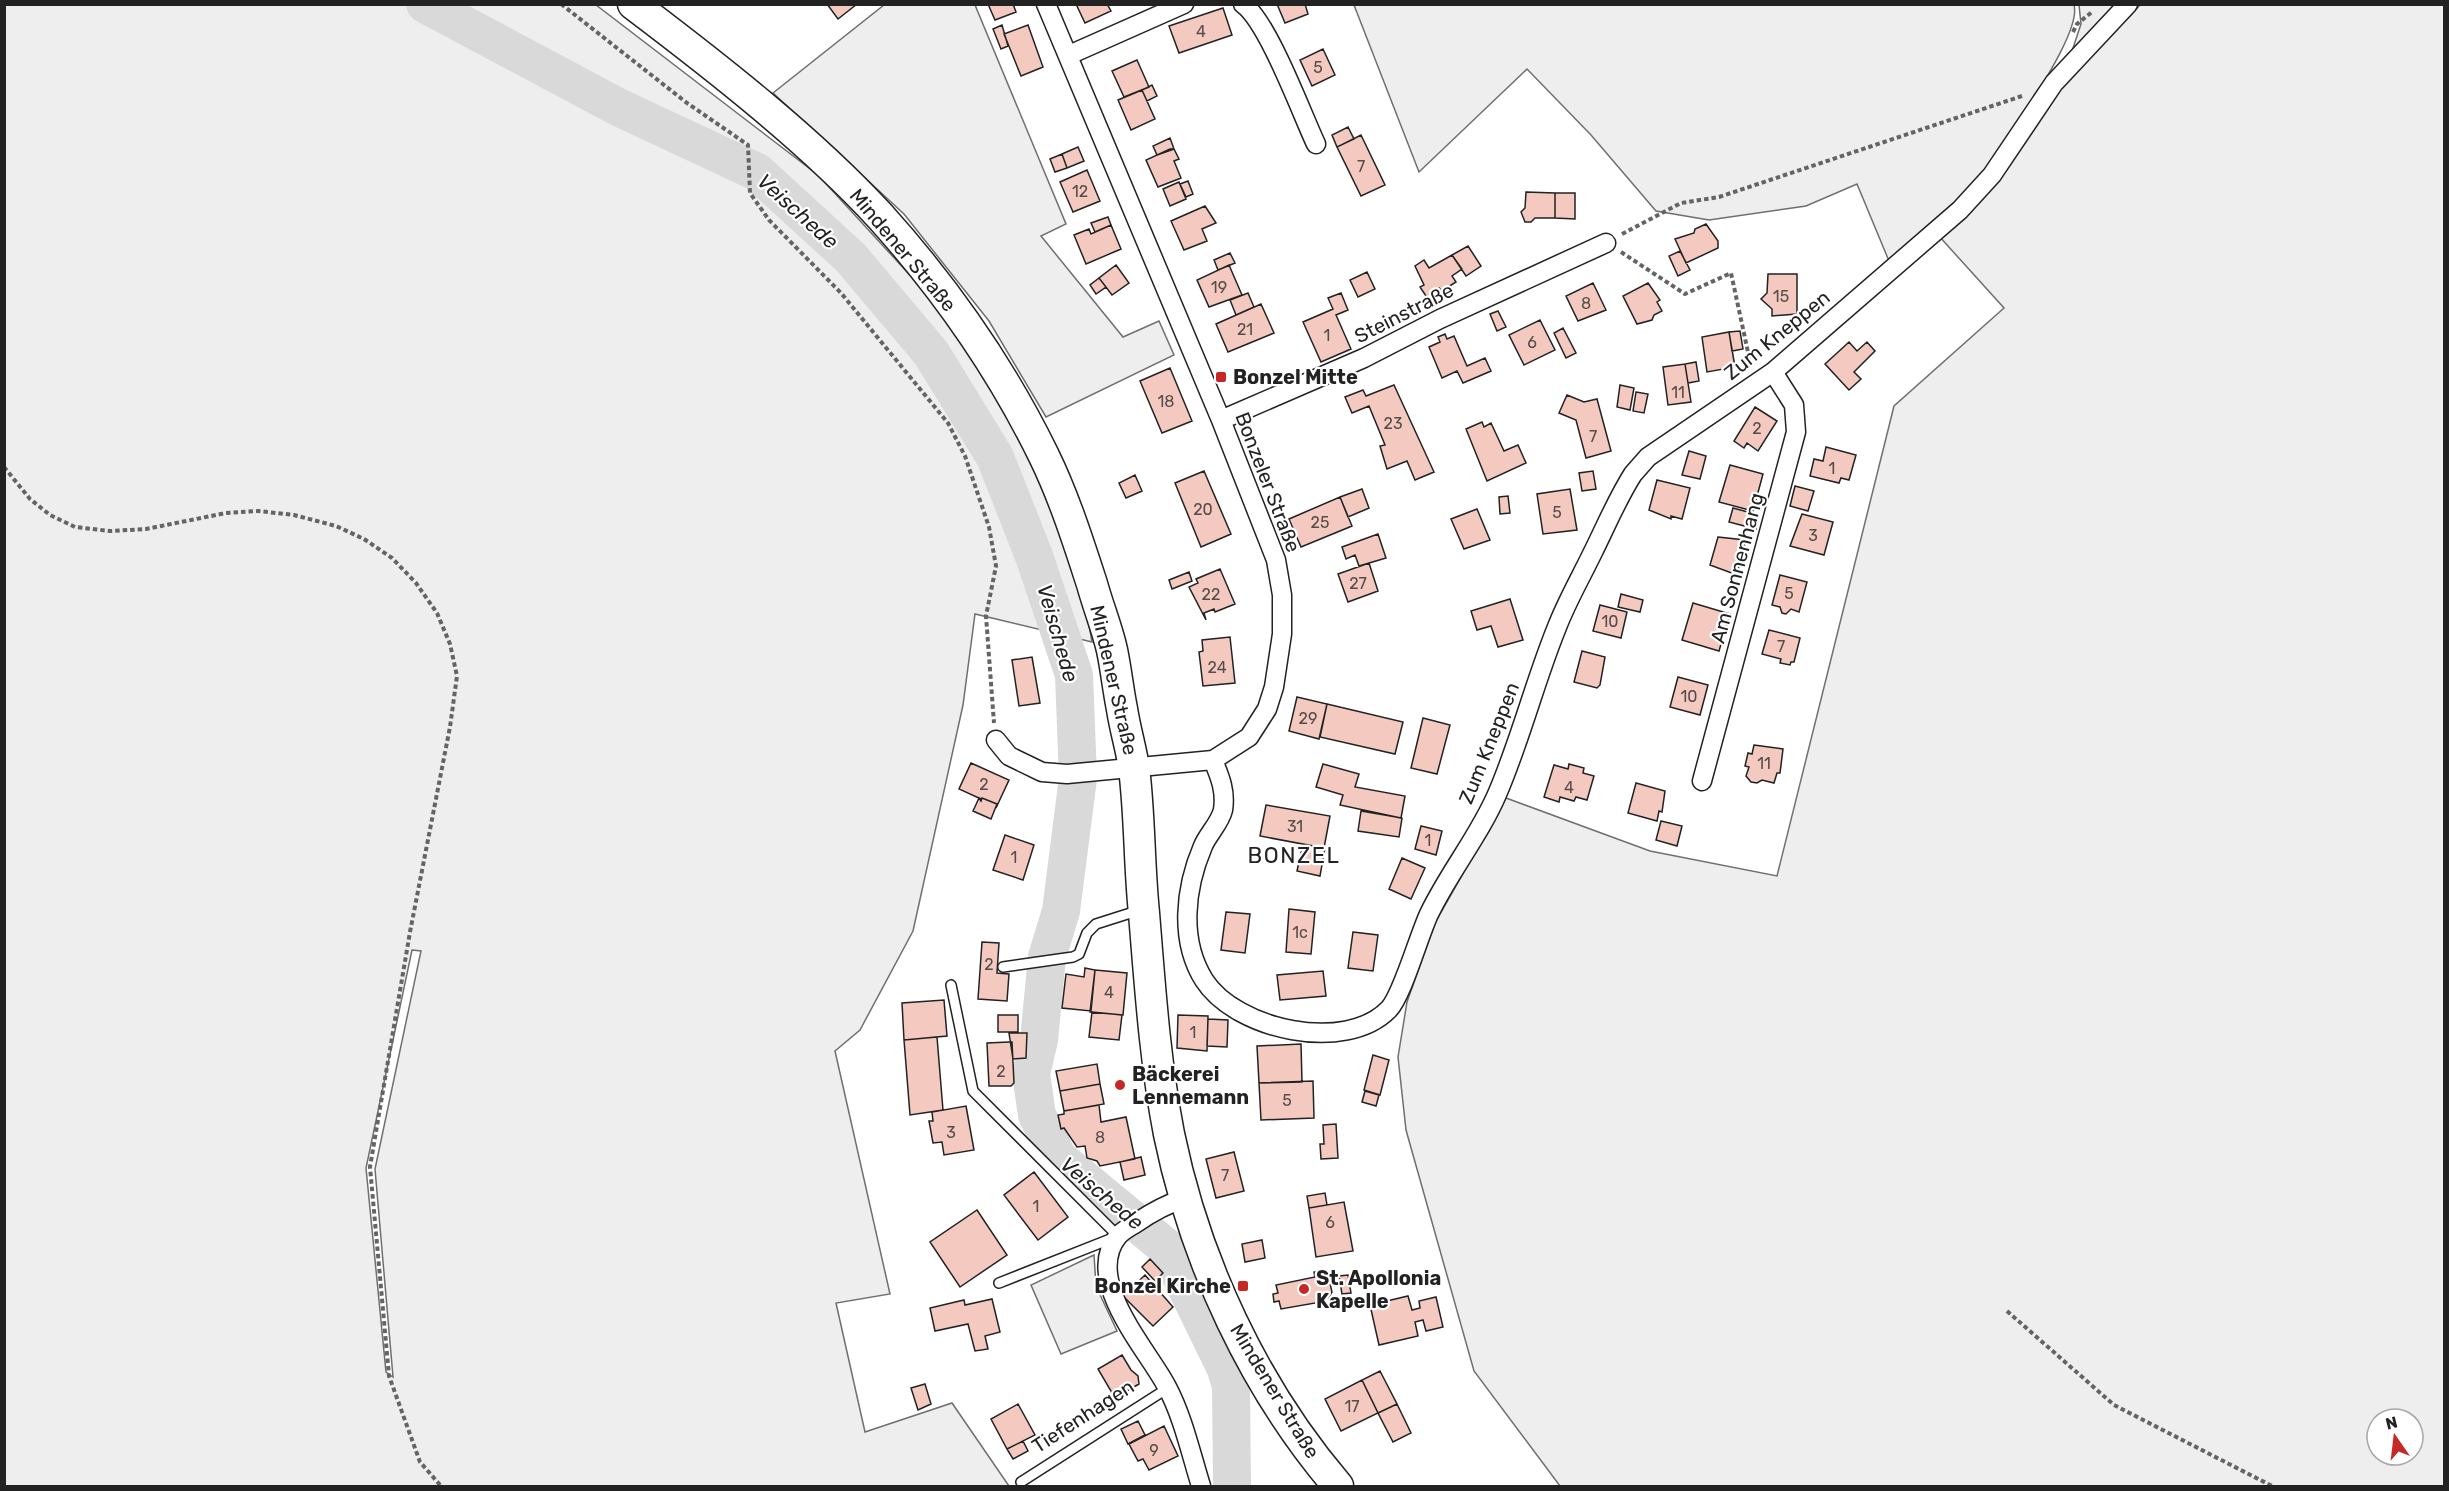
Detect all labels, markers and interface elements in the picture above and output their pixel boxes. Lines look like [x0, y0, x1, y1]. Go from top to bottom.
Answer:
house number: 4 [1196, 22, 1206, 41]
house number: 5 [1313, 58, 1323, 77]
house number: 7 [1357, 157, 1365, 176]
water label: Veischede [752, 168, 844, 254]
house number: 12 [1072, 182, 1088, 201]
street label: Mindener Straße [845, 184, 961, 316]
house number: 19 [1211, 278, 1227, 297]
street label: Steinstraße [1350, 278, 1458, 348]
street label: Zum Kneppen [1719, 285, 1835, 385]
house number: 15 [1773, 287, 1789, 306]
house number: 8 [1581, 294, 1591, 313]
house number: 21 [1237, 320, 1253, 339]
house number: 1 [1324, 326, 1330, 345]
house number: 6 [1527, 333, 1537, 352]
place label: Bonzel Mitte [1233, 365, 1358, 389]
marker: Bonzel Mitte [1214, 370, 1228, 384]
house number: 11 [1671, 383, 1685, 402]
house number: 18 [1157, 392, 1175, 411]
street label: Bonzeler Straße [1230, 409, 1306, 555]
house number: 23 [1383, 414, 1403, 433]
house number: 2 [1752, 419, 1762, 438]
house number: 7 [1589, 427, 1597, 446]
house number: 1 [1829, 459, 1835, 478]
street label: Am Sonnenhang [1705, 490, 1769, 646]
house number: 20 [1193, 500, 1213, 519]
house number: 5 [1552, 503, 1562, 522]
house number: 25 [1311, 513, 1329, 532]
house number: 3 [1808, 526, 1818, 545]
house number: 27 [1349, 574, 1367, 593]
water label: Veischede [1032, 581, 1084, 685]
house number: 5 [1784, 584, 1794, 603]
house number: 22 [1202, 585, 1220, 604]
street label: Mindener Straße [1085, 603, 1143, 757]
house number: 10 [1601, 612, 1619, 631]
house number: 7 [1777, 637, 1785, 656]
house number: 24 [1207, 658, 1227, 677]
street label: Zum Kneppen [1454, 679, 1524, 807]
house number: 10 [1680, 687, 1698, 706]
house number: 29 [1299, 709, 1317, 728]
house number: 11 [1757, 754, 1771, 773]
house number: 2 [979, 775, 989, 794]
house number: 4 [1564, 778, 1574, 797]
house number: 31 [1287, 817, 1303, 836]
house number: 1 [1425, 831, 1431, 850]
district label: BONZEL [1248, 842, 1340, 869]
house number: 1 [1011, 848, 1017, 867]
house number: 1c [1292, 923, 1308, 942]
house number: 2 [984, 955, 994, 974]
house number: 4 [1104, 983, 1114, 1002]
house number: 1 [1190, 1023, 1196, 1042]
house number: 2 [996, 1062, 1006, 1081]
place label: Bäckerei Lennemann [1132, 1062, 1249, 1109]
marker: Bäckerei Lennemann [1113, 1078, 1127, 1092]
house number: 5 [1282, 1091, 1292, 1110]
house number: 3 [946, 1123, 956, 1142]
house number: 8 [1095, 1128, 1105, 1147]
water label: Veischede [1055, 1151, 1149, 1235]
house number: 7 [1221, 1166, 1229, 1185]
house number: 1 [1033, 1197, 1039, 1216]
house number: 6 [1325, 1213, 1335, 1232]
place label: St. Apollonia Kapelle [1316, 1266, 1441, 1313]
place label: Bonzel Kirche [1094, 1274, 1231, 1298]
marker: Bonzel Kirche [1236, 1279, 1250, 1293]
marker: St. Apollonia Kapelle [1297, 1282, 1311, 1296]
street label: Mindener Straße [1225, 1319, 1325, 1463]
street label: Tiefenhagen [1027, 1374, 1139, 1458]
house number: 17 [1344, 1397, 1360, 1416]
north arrow [2365, 1407, 2425, 1467]
text: N [2384, 1412, 2399, 1434]
house number: 9 [1149, 1441, 1159, 1460]

